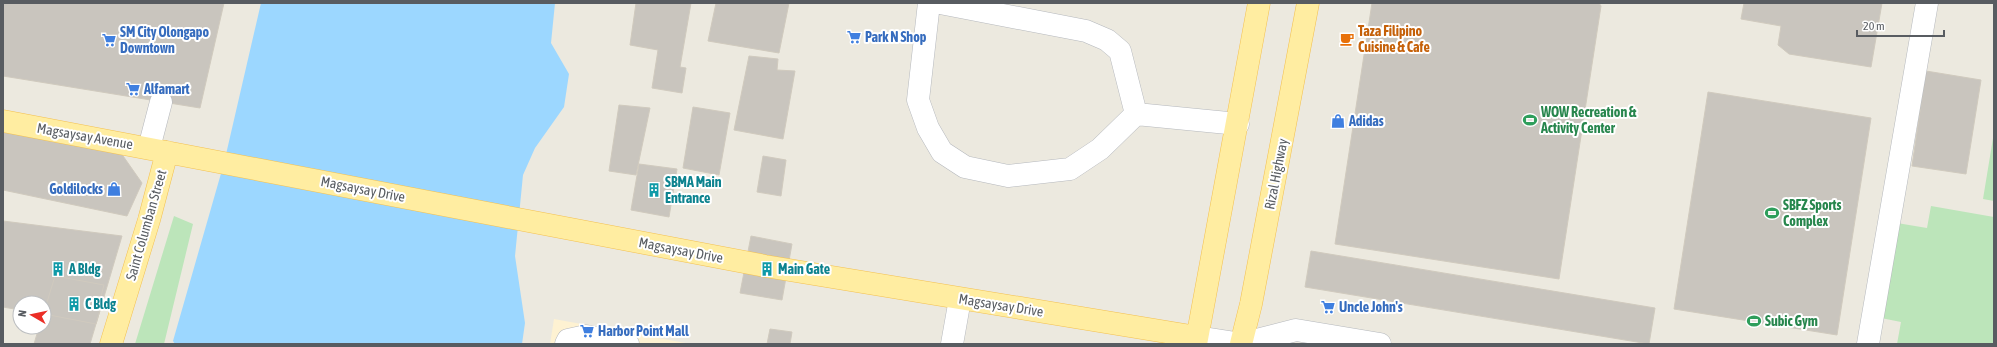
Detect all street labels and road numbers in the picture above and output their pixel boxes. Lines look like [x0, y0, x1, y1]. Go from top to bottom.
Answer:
street label: Magsaysay Avenue [36, 120, 134, 152]
street label: Rizal Highway [1261, 137, 1291, 211]
street label: Saint Columban Street [123, 168, 169, 282]
street label: Magsaysay Drive [320, 173, 406, 205]
street label: Magsaysay Drive [638, 234, 724, 266]
street label: Magsaysay Drive [958, 290, 1044, 320]

